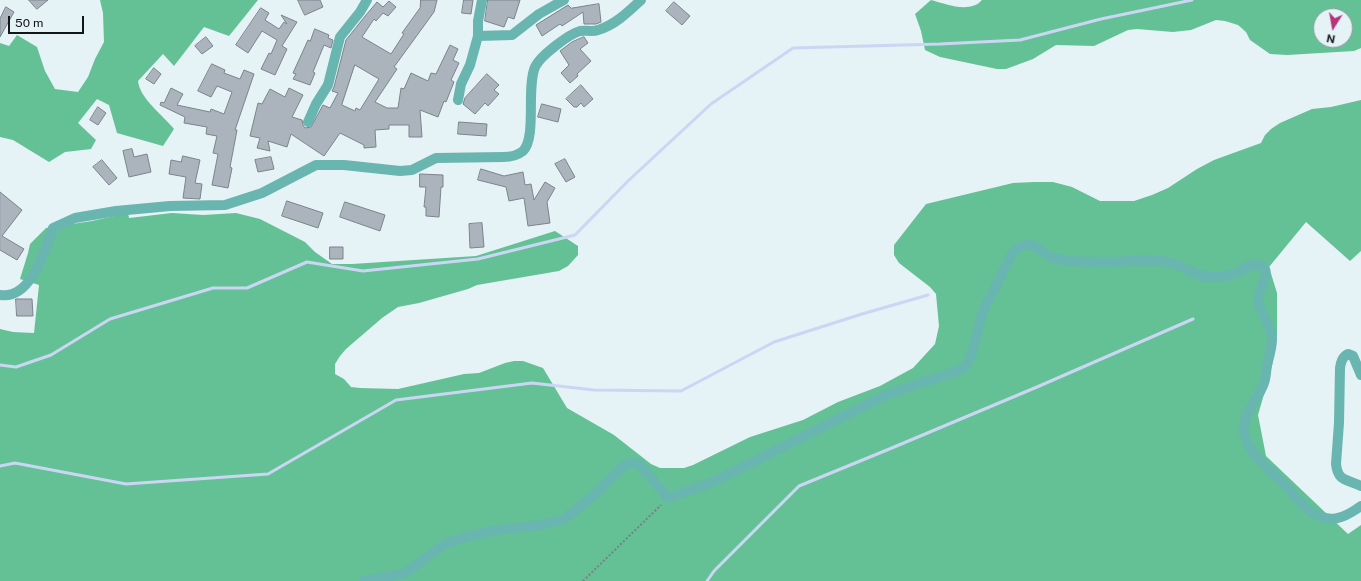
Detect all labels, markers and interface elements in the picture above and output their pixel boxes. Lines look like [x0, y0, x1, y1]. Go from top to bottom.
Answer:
scale bar [10, 8, 86, 34]
north arrow [1313, 8, 1353, 48]
text: 50 m [15, 16, 43, 30]
text: N [1326, 32, 1336, 46]

